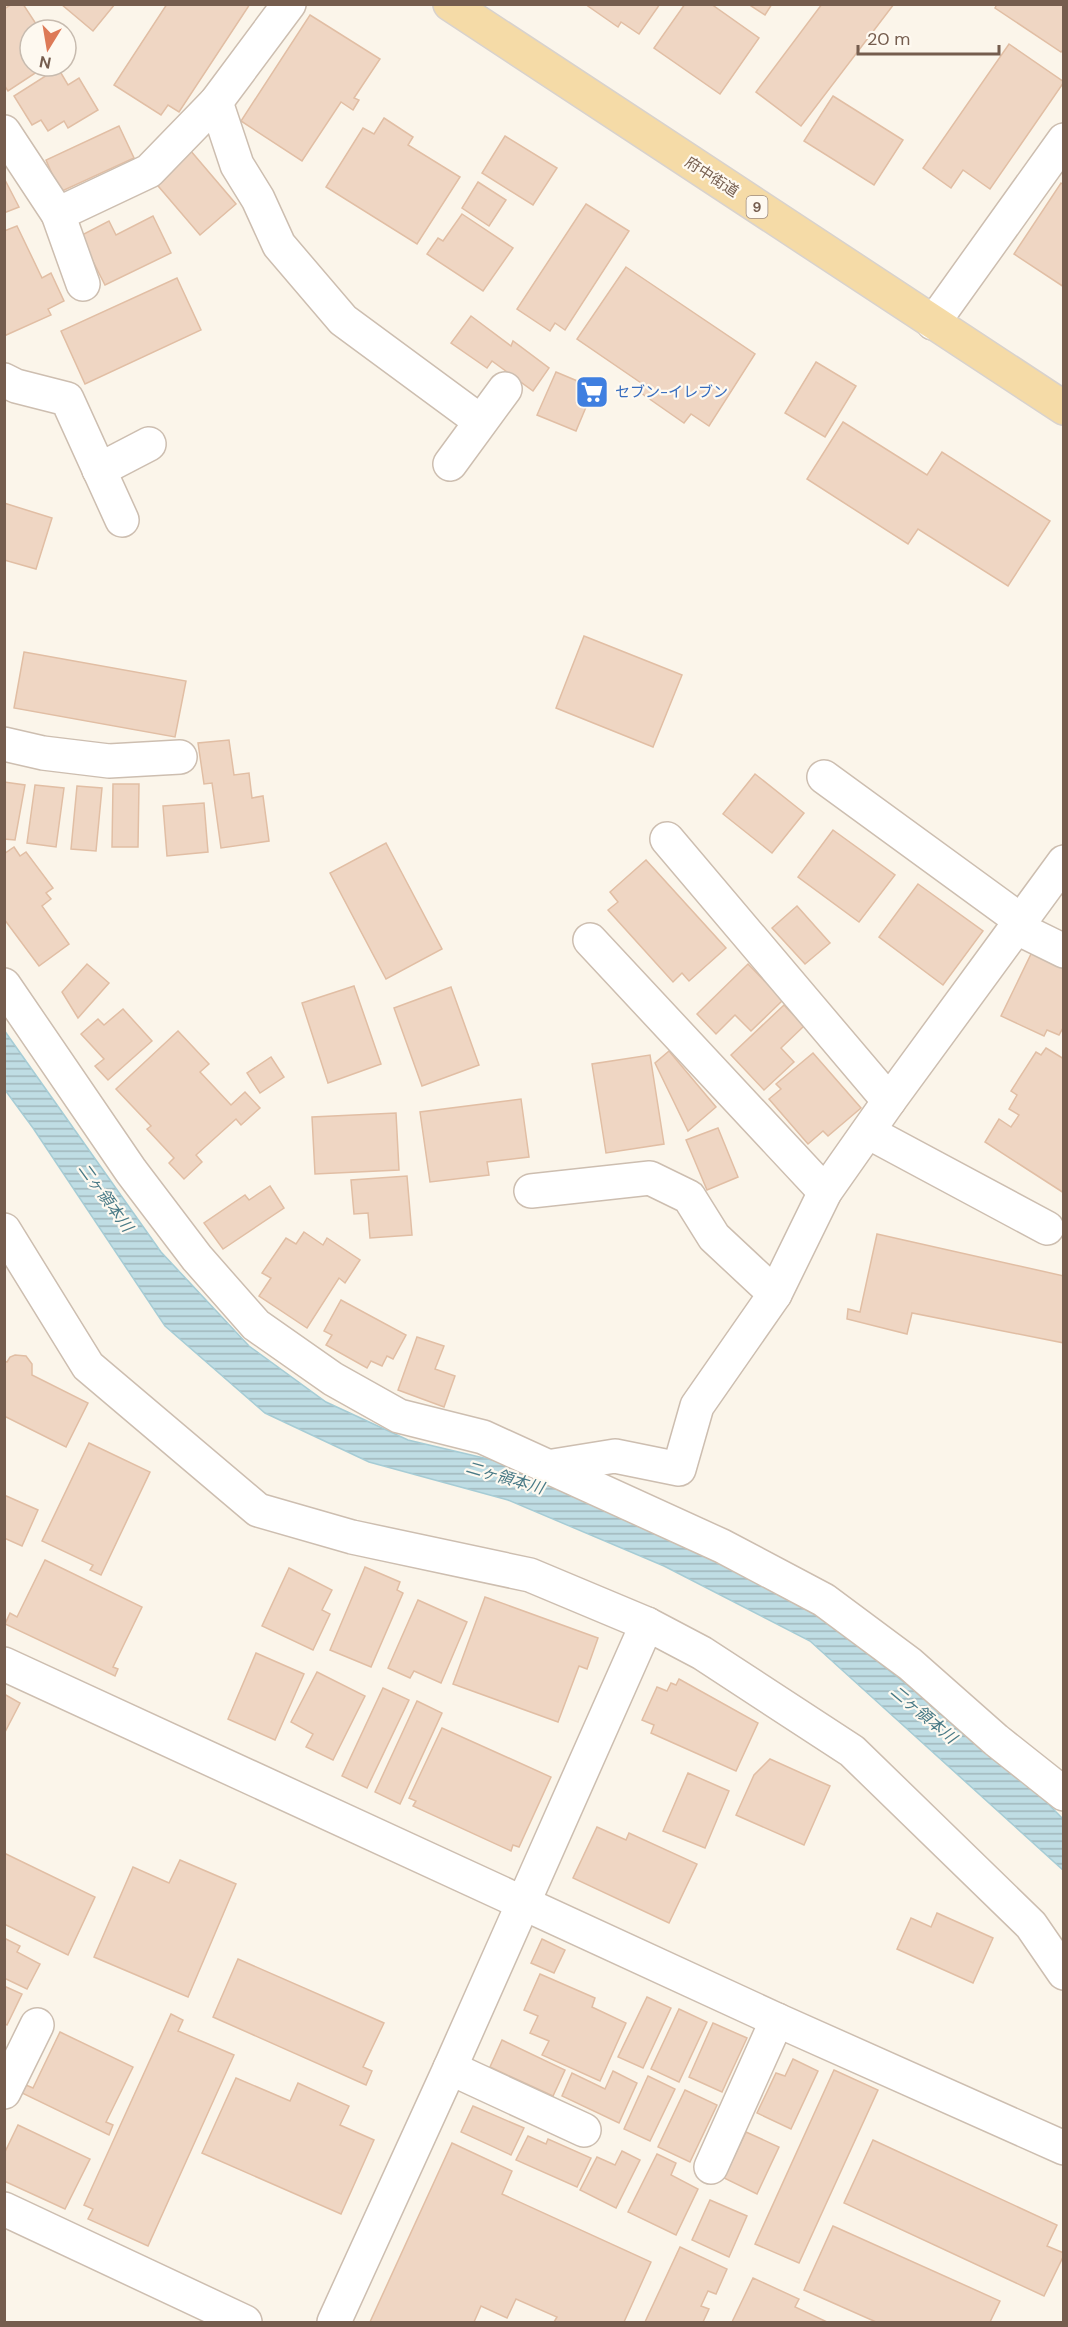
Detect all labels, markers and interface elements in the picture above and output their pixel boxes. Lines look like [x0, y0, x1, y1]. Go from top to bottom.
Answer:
north arrow [18, 18, 78, 78]
scale bar [858, 18, 999, 56]
text: 20 m [867, 27, 910, 51]
text: N [38, 51, 53, 74]
street label: 府中街道 [681, 152, 743, 202]
road number: 9 [746, 196, 768, 218]
supermarket icon: セブン-イレブン [574, 374, 610, 410]
place label: セブン-イレブン [615, 382, 728, 402]
water label: 二ヶ領本川 [74, 1159, 139, 1237]
water label: 二ヶ領本川 [464, 1456, 548, 1499]
water label: 二ヶ領本川 [886, 1681, 963, 1749]

